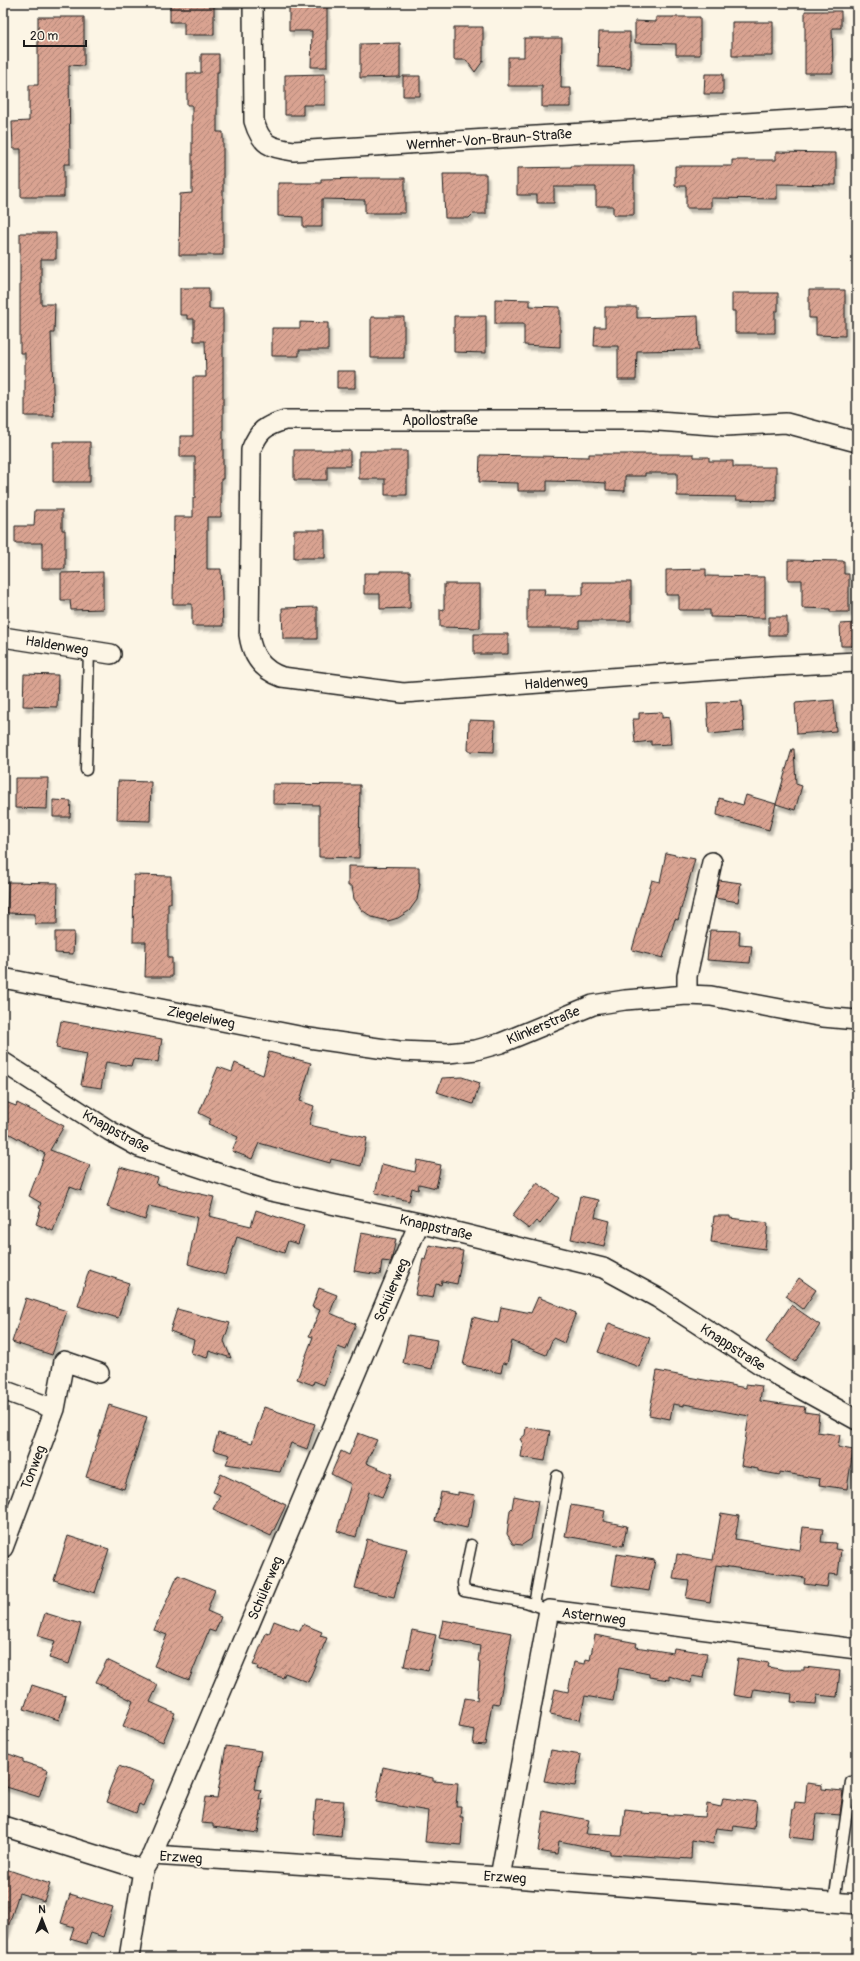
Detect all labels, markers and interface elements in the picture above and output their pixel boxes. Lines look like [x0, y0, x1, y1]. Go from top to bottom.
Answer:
scale bar [24, 22, 86, 48]
text: 20 m [30, 29, 59, 44]
street label: Wernher-Von-Braun-Straße [406, 125, 572, 154]
street label: Apollostraße [402, 412, 478, 429]
street label: Haldenweg [24, 632, 90, 659]
street label: Haldenweg [524, 672, 588, 693]
street label: Klinkerstraße [504, 1002, 582, 1048]
street label: Ziegeleiweg [165, 1003, 236, 1032]
street label: Knappstraße [79, 1106, 152, 1157]
street label: Knappstraße [398, 1211, 474, 1244]
street label: Schülerweg [370, 1256, 413, 1325]
street label: Knappstraße [697, 1320, 768, 1375]
street label: Tonweg [17, 1443, 50, 1492]
street label: Schülerweg [244, 1554, 287, 1623]
street label: Asternweg [561, 1604, 627, 1629]
street label: Erzweg [159, 1848, 203, 1867]
street label: Erzweg [483, 1868, 527, 1887]
north arrow [22, 1899, 62, 1939]
text: N [38, 1903, 46, 1916]

